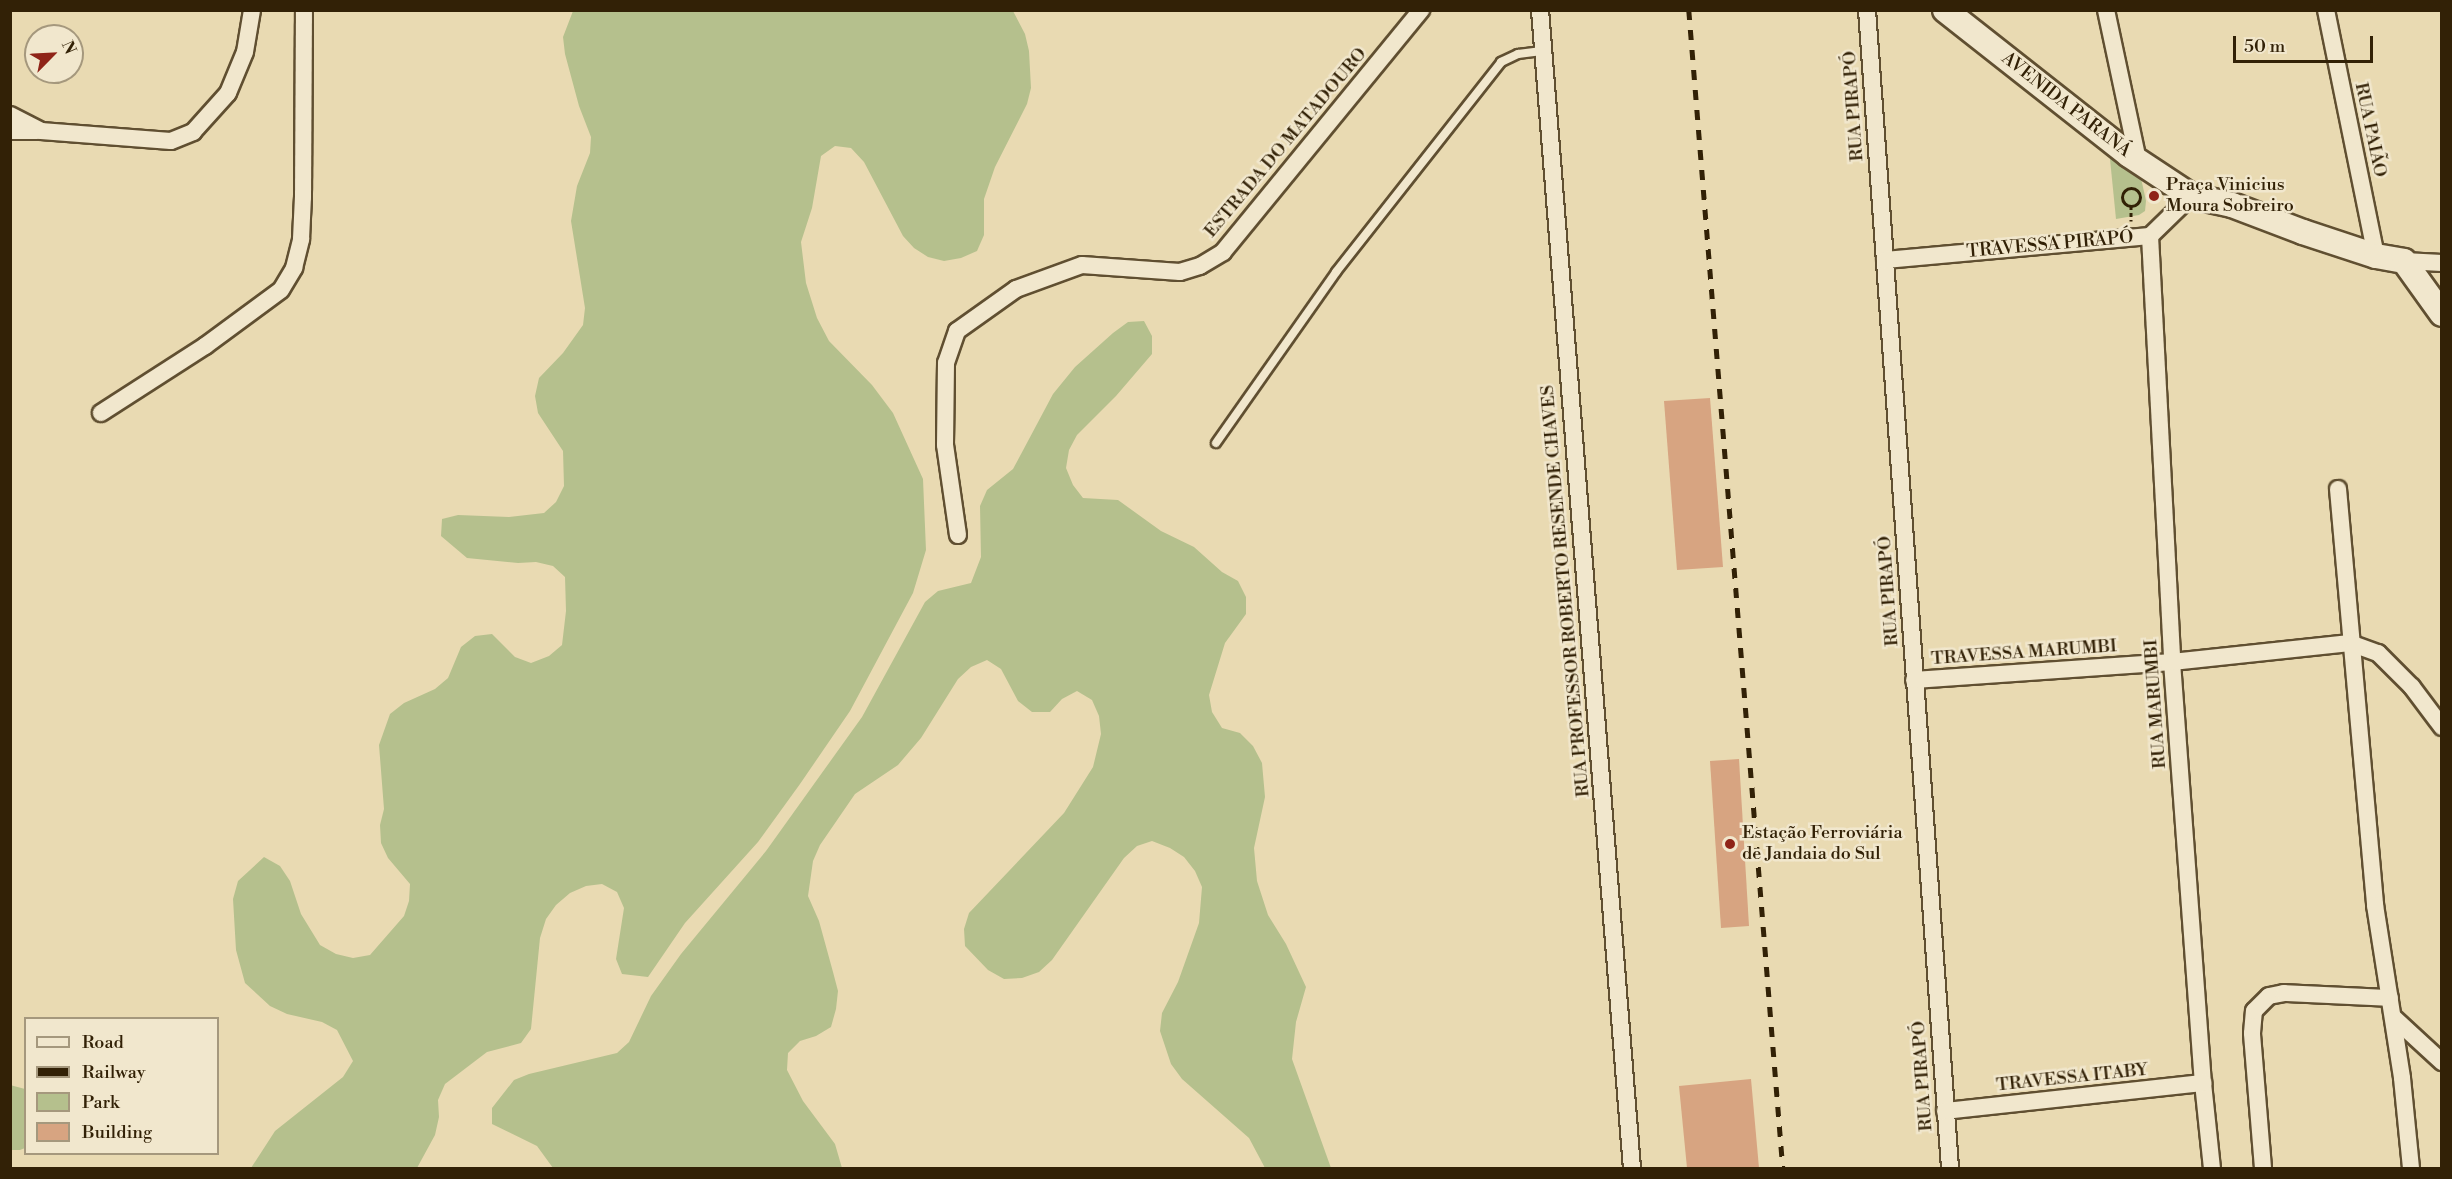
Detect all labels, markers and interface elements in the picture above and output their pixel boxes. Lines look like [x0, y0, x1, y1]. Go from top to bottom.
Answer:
north arrow [24, 24, 84, 84]
scale bar [2236, 24, 2376, 62]
text: 50 m [2244, 35, 2285, 58]
text: N [57, 38, 80, 57]
street label: ESTRADA DO MATADOURO [1200, 44, 1372, 242]
street label: AVENIDA PARANÁ [1997, 48, 2135, 162]
street label: RUA PIRAPÓ [1839, 50, 1869, 162]
street label: RUA PAIÃO [2349, 81, 2391, 179]
place label: Praça Vinicius Moura Sobreiro [2166, 175, 2294, 218]
marker: Praça Vinicius Moura Sobreiro [2147, 189, 2161, 203]
street label: TRAVESSA PIRAPÓ [1966, 227, 2134, 263]
street label: RUA PROFESSOR ROBERTO RESENDE CHAVES [1537, 384, 1595, 798]
street label: RUA PIRAPÓ [1874, 535, 1904, 647]
street label: TRAVESSA MARUMBI [1930, 636, 2118, 670]
street label: RUA MARUMBI [2141, 639, 2171, 769]
place label: Estação Ferroviária de Jandaia do Sul [1742, 823, 1903, 866]
marker: Estação Ferroviária de Jandaia do Sul [1723, 837, 1737, 851]
legend [24, 1017, 219, 1155]
street label: RUA PIRAPÓ [1908, 1020, 1938, 1132]
text: Road [82, 1031, 124, 1054]
street label: TRAVESSA ITABY [1995, 1059, 2149, 1097]
text: Railway [82, 1061, 145, 1084]
text: Park [82, 1091, 119, 1114]
text: Building [82, 1121, 152, 1144]

